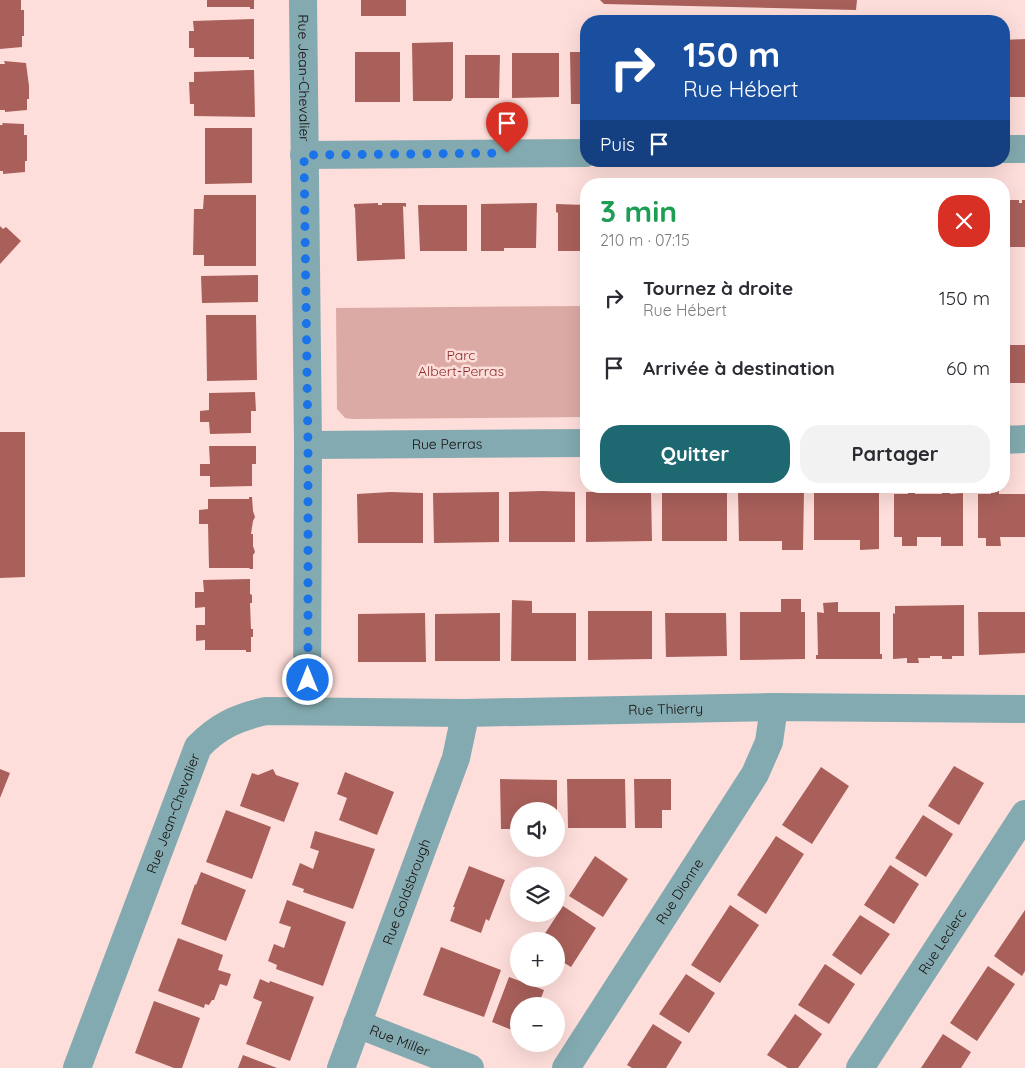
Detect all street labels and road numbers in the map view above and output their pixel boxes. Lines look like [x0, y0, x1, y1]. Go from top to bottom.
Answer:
street label: Rue Jean-Chevalier [294, 14, 314, 142]
street label: Rue Perras [412, 435, 482, 453]
street label: Rue Thierry [628, 699, 703, 719]
street label: Rue Jean-Chevalier [142, 750, 204, 876]
street label: Rue Goldsbrough [378, 836, 434, 947]
street label: Rue Dionne [652, 855, 707, 928]
street label: Rue Leclerc [914, 905, 970, 978]
street label: Rue Miller [367, 1021, 433, 1061]

